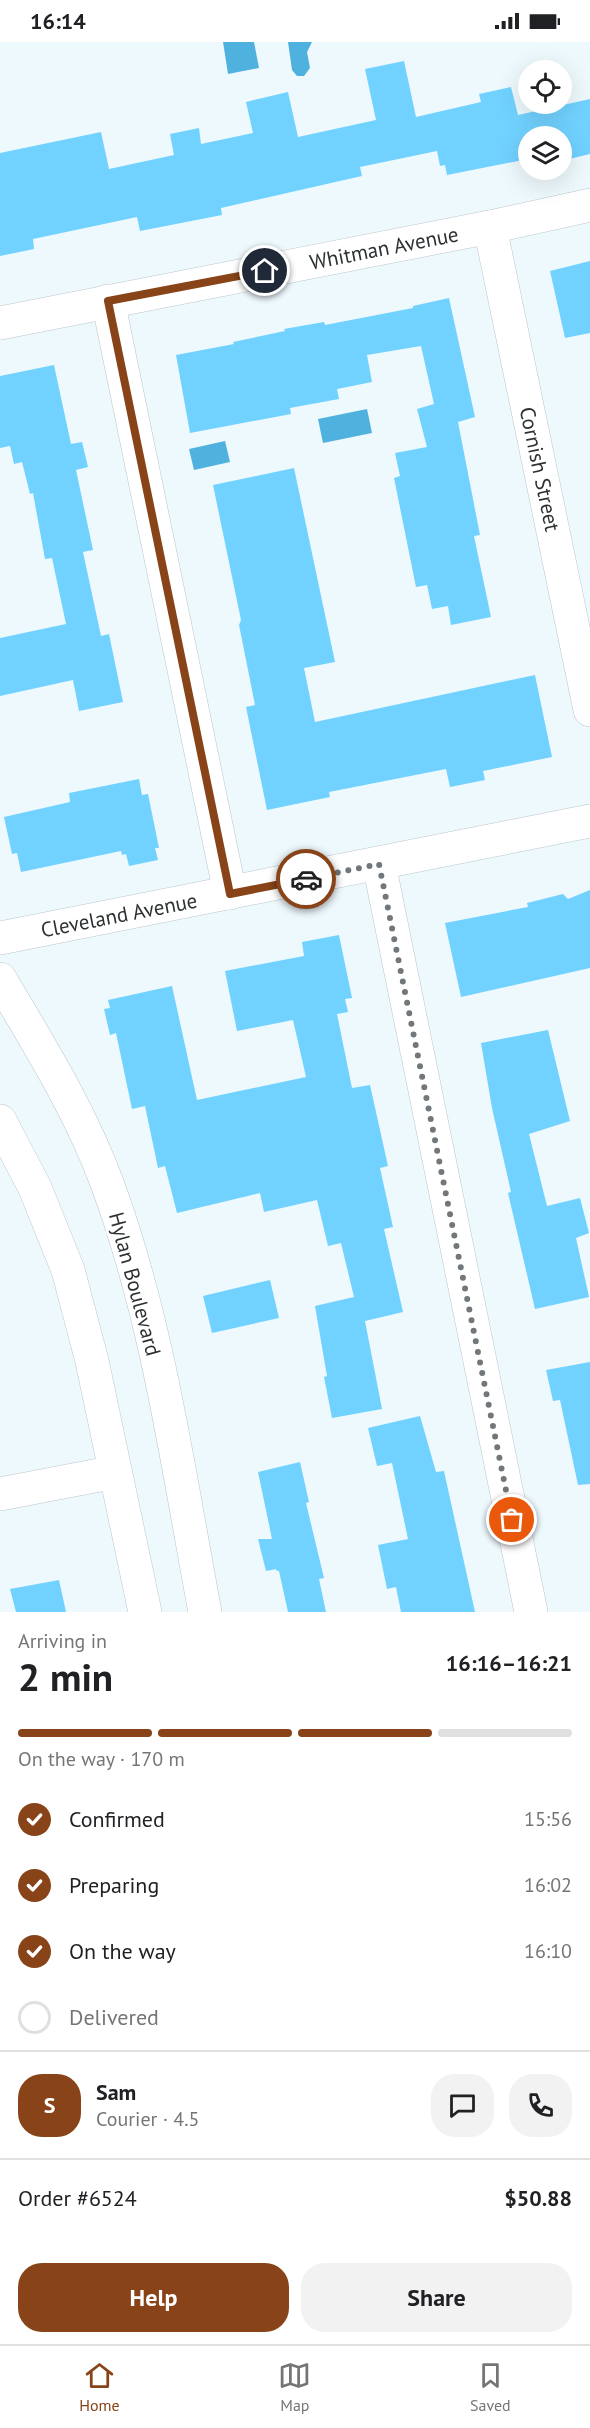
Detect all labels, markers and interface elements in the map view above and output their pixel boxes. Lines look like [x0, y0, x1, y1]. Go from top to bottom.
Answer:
text: 16:14 [30, 7, 86, 35]
map controls [518, 60, 572, 180]
button: locate [518, 60, 572, 114]
button: layers [518, 126, 572, 180]
street label: Whitman Avenue [307, 220, 461, 276]
pin [239, 245, 290, 296]
icon: home [248, 254, 281, 287]
street label: Cornish Street [514, 404, 566, 534]
courier [276, 849, 336, 909]
icon: car [290, 863, 323, 896]
street label: Cleveland Avenue [39, 887, 199, 943]
street label: Hylan Boulevard [103, 1209, 167, 1359]
pin [486, 1494, 537, 1545]
icon: bag [495, 1503, 528, 1536]
text: Arriving in [18, 1628, 107, 1654]
text: 16:16–16:21 [446, 1649, 572, 1677]
text: 2 min [18, 1651, 113, 1702]
text: On the way · 170 m [18, 1746, 185, 1772]
icon: check [18, 1803, 51, 1836]
text: Confirmed [69, 1805, 165, 1833]
text: 15:56 [524, 1806, 572, 1832]
icon: check [18, 1869, 51, 1902]
text: Preparing [69, 1871, 159, 1899]
text: 16:02 [524, 1872, 572, 1898]
icon: check [18, 1935, 51, 1968]
text: On the way [69, 1937, 176, 1965]
text: 16:10 [524, 1938, 572, 1964]
text: Delivered [69, 2003, 159, 2031]
button: chat [431, 2074, 494, 2137]
button: phone [509, 2074, 572, 2137]
text: Sam [96, 2078, 136, 2106]
text: S [44, 2091, 55, 2119]
text: Courier · 4.5 [96, 2106, 199, 2132]
text: Order #6524 [18, 2184, 137, 2212]
text: $50.88 [504, 2184, 572, 2212]
button: Help [18, 2263, 289, 2332]
button: Share [301, 2263, 572, 2332]
tab: Home [79, 2359, 120, 2415]
tab: Map [278, 2359, 311, 2415]
tab: Saved [470, 2359, 511, 2415]

